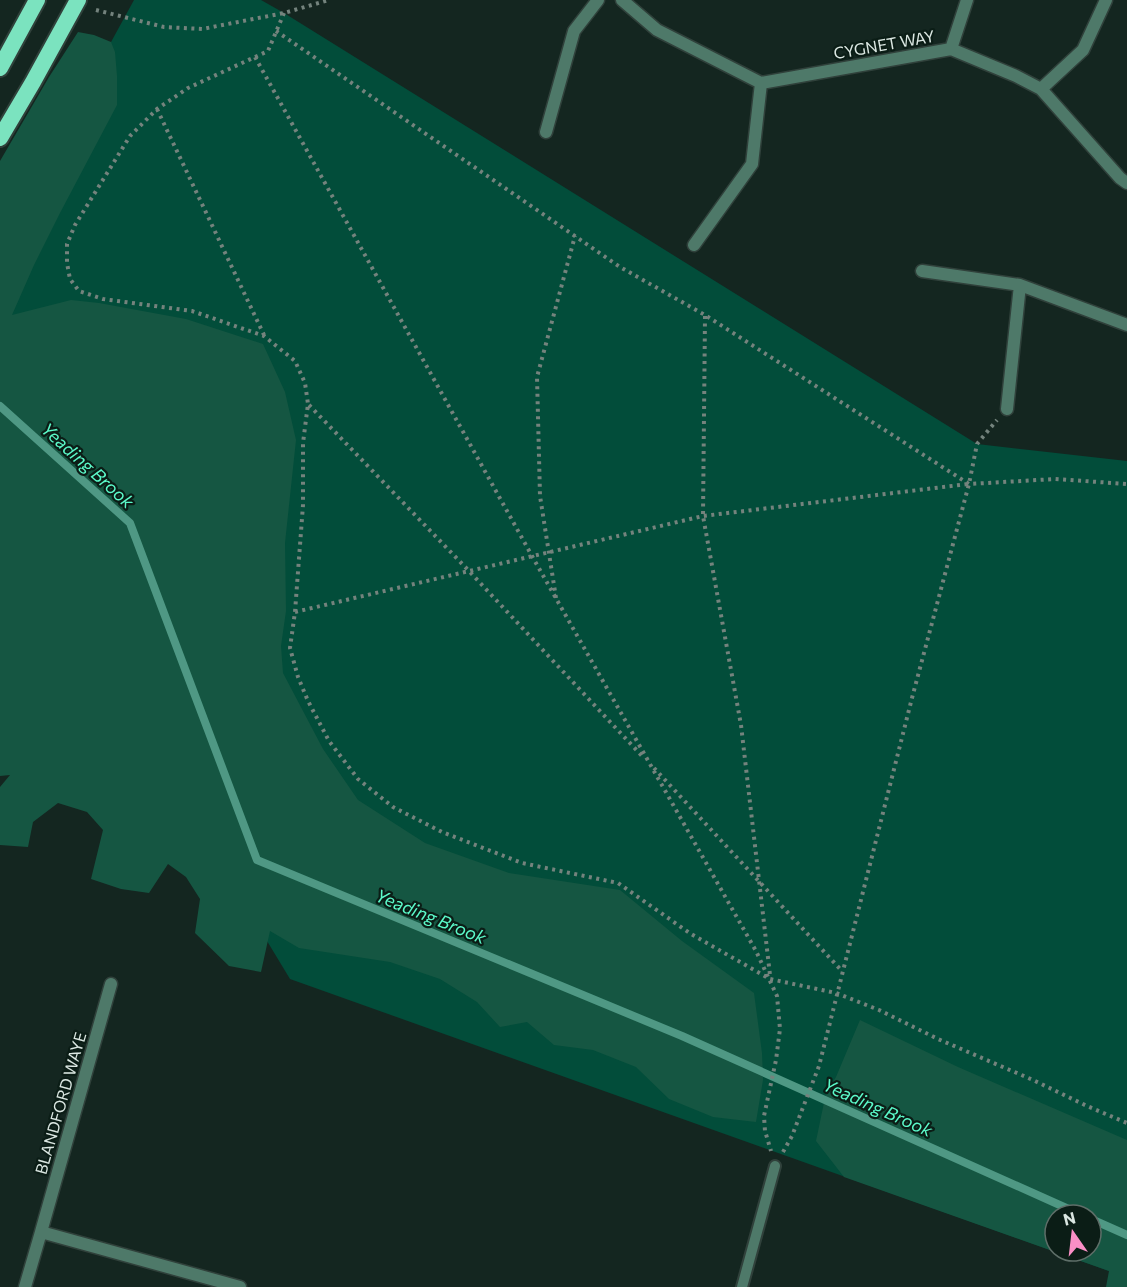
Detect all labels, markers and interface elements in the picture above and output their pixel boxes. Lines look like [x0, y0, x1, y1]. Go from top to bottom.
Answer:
street label: CYGNET WAY [832, 26, 937, 62]
water label: Yeading Brook [37, 418, 140, 513]
water label: Yeading Brook [372, 884, 491, 949]
street label: BLANDFORD WAYE [31, 1030, 89, 1176]
water label: Yeading Brook [820, 1073, 937, 1141]
north arrow [1043, 1203, 1103, 1263]
text: N [1061, 1207, 1077, 1229]

